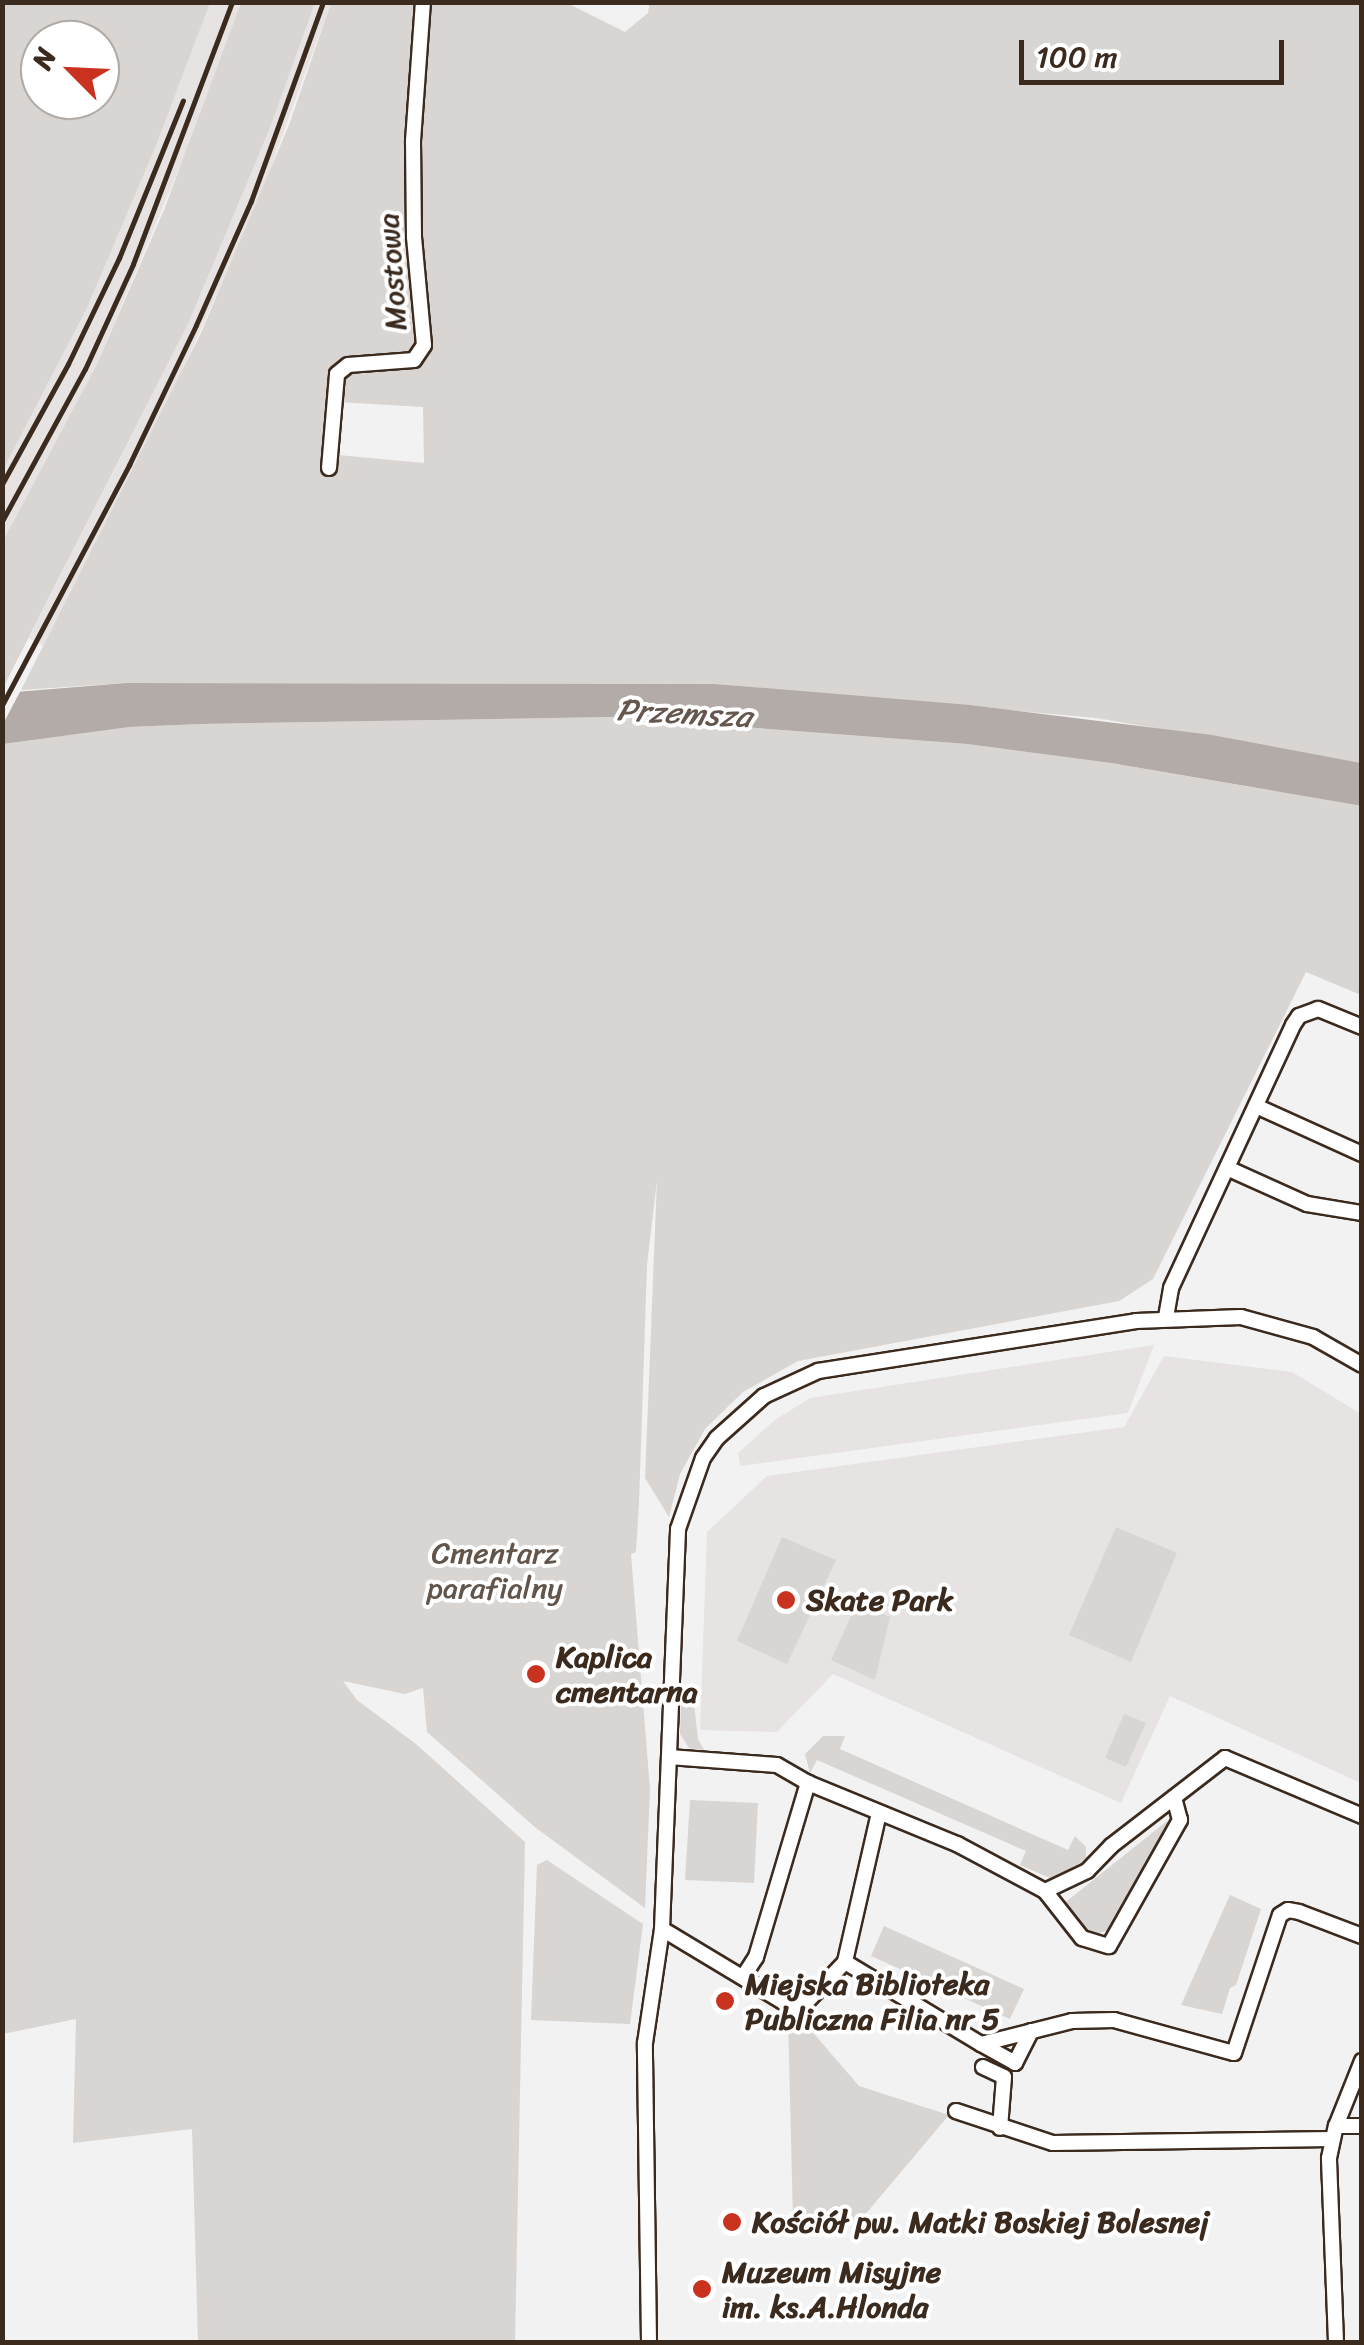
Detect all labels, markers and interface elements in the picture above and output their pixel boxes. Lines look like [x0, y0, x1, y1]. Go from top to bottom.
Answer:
north arrow [20, 20, 120, 120]
scale bar [1024, 20, 1289, 82]
text: 100 m [1036, 30, 1118, 84]
text: N [18, 40, 70, 77]
street label: Mostowa [370, 212, 414, 332]
water label: Przemsza [616, 691, 752, 737]
park label: Cmentarz parafialny [427, 1535, 563, 1606]
place label: Skate Park [806, 1582, 954, 1618]
marker: Skate Park [775, 1589, 797, 1611]
place label: Kaplica cmentarna [556, 1639, 698, 1710]
marker: Kaplica cmentarna [525, 1663, 547, 1685]
place label: Miejska Biblioteka Publiczna Filia nr 5 [745, 1966, 1000, 2036]
marker: Miejska Biblioteka Publiczna Filia nr 5 [714, 1990, 736, 2012]
place label: Kościół pw. Matki Boskiej Bolesnej [752, 2204, 1209, 2240]
marker: Kościół pw. Matki Boskiej Bolesnej [721, 2211, 743, 2233]
place label: Muzeum Misyjne im. ks.A.Hlonda [722, 2254, 942, 2324]
marker: Muzeum Misyjne im. ks.A.Hlonda [691, 2278, 713, 2300]

